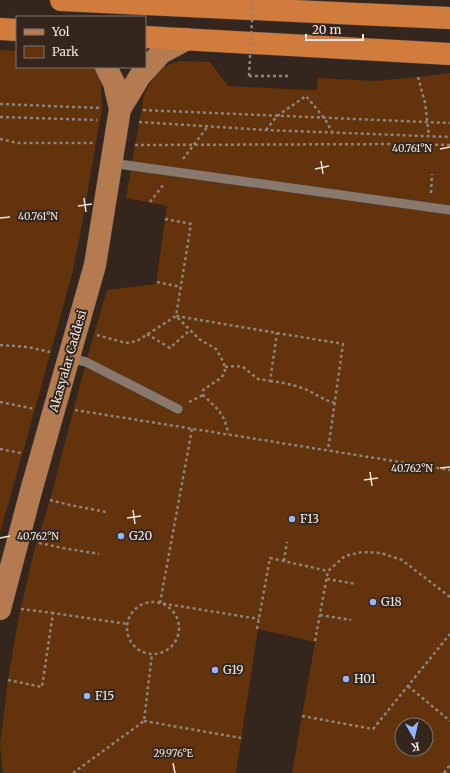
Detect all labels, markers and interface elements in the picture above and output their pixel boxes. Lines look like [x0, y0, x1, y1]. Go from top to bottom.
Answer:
legend [16, 16, 146, 68]
scale bar [306, 16, 363, 42]
text: 20 m [312, 22, 341, 37]
text: Yol [51, 24, 70, 39]
text: Park [52, 44, 79, 59]
text: 40.761°N [392, 142, 432, 155]
text: 40.761°N [18, 210, 58, 223]
street label: Akasyalar Caddesi [46, 308, 89, 414]
text: 40.762°N [391, 462, 433, 475]
place label: F13 [300, 511, 319, 526]
marker: F13 [287, 514, 297, 524]
place label: G20 [129, 528, 152, 543]
text: 40.762°N [17, 530, 59, 543]
marker: G20 [116, 531, 126, 541]
place label: G18 [381, 594, 402, 609]
marker: G18 [368, 597, 378, 607]
place label: G19 [223, 662, 244, 677]
marker: G19 [210, 665, 220, 675]
place label: H01 [354, 671, 377, 686]
marker: H01 [341, 674, 351, 684]
place label: F15 [95, 688, 114, 703]
marker: F15 [82, 691, 92, 701]
north arrow [394, 717, 434, 757]
text: K [410, 739, 421, 755]
text: 29.976°E [153, 747, 193, 760]

